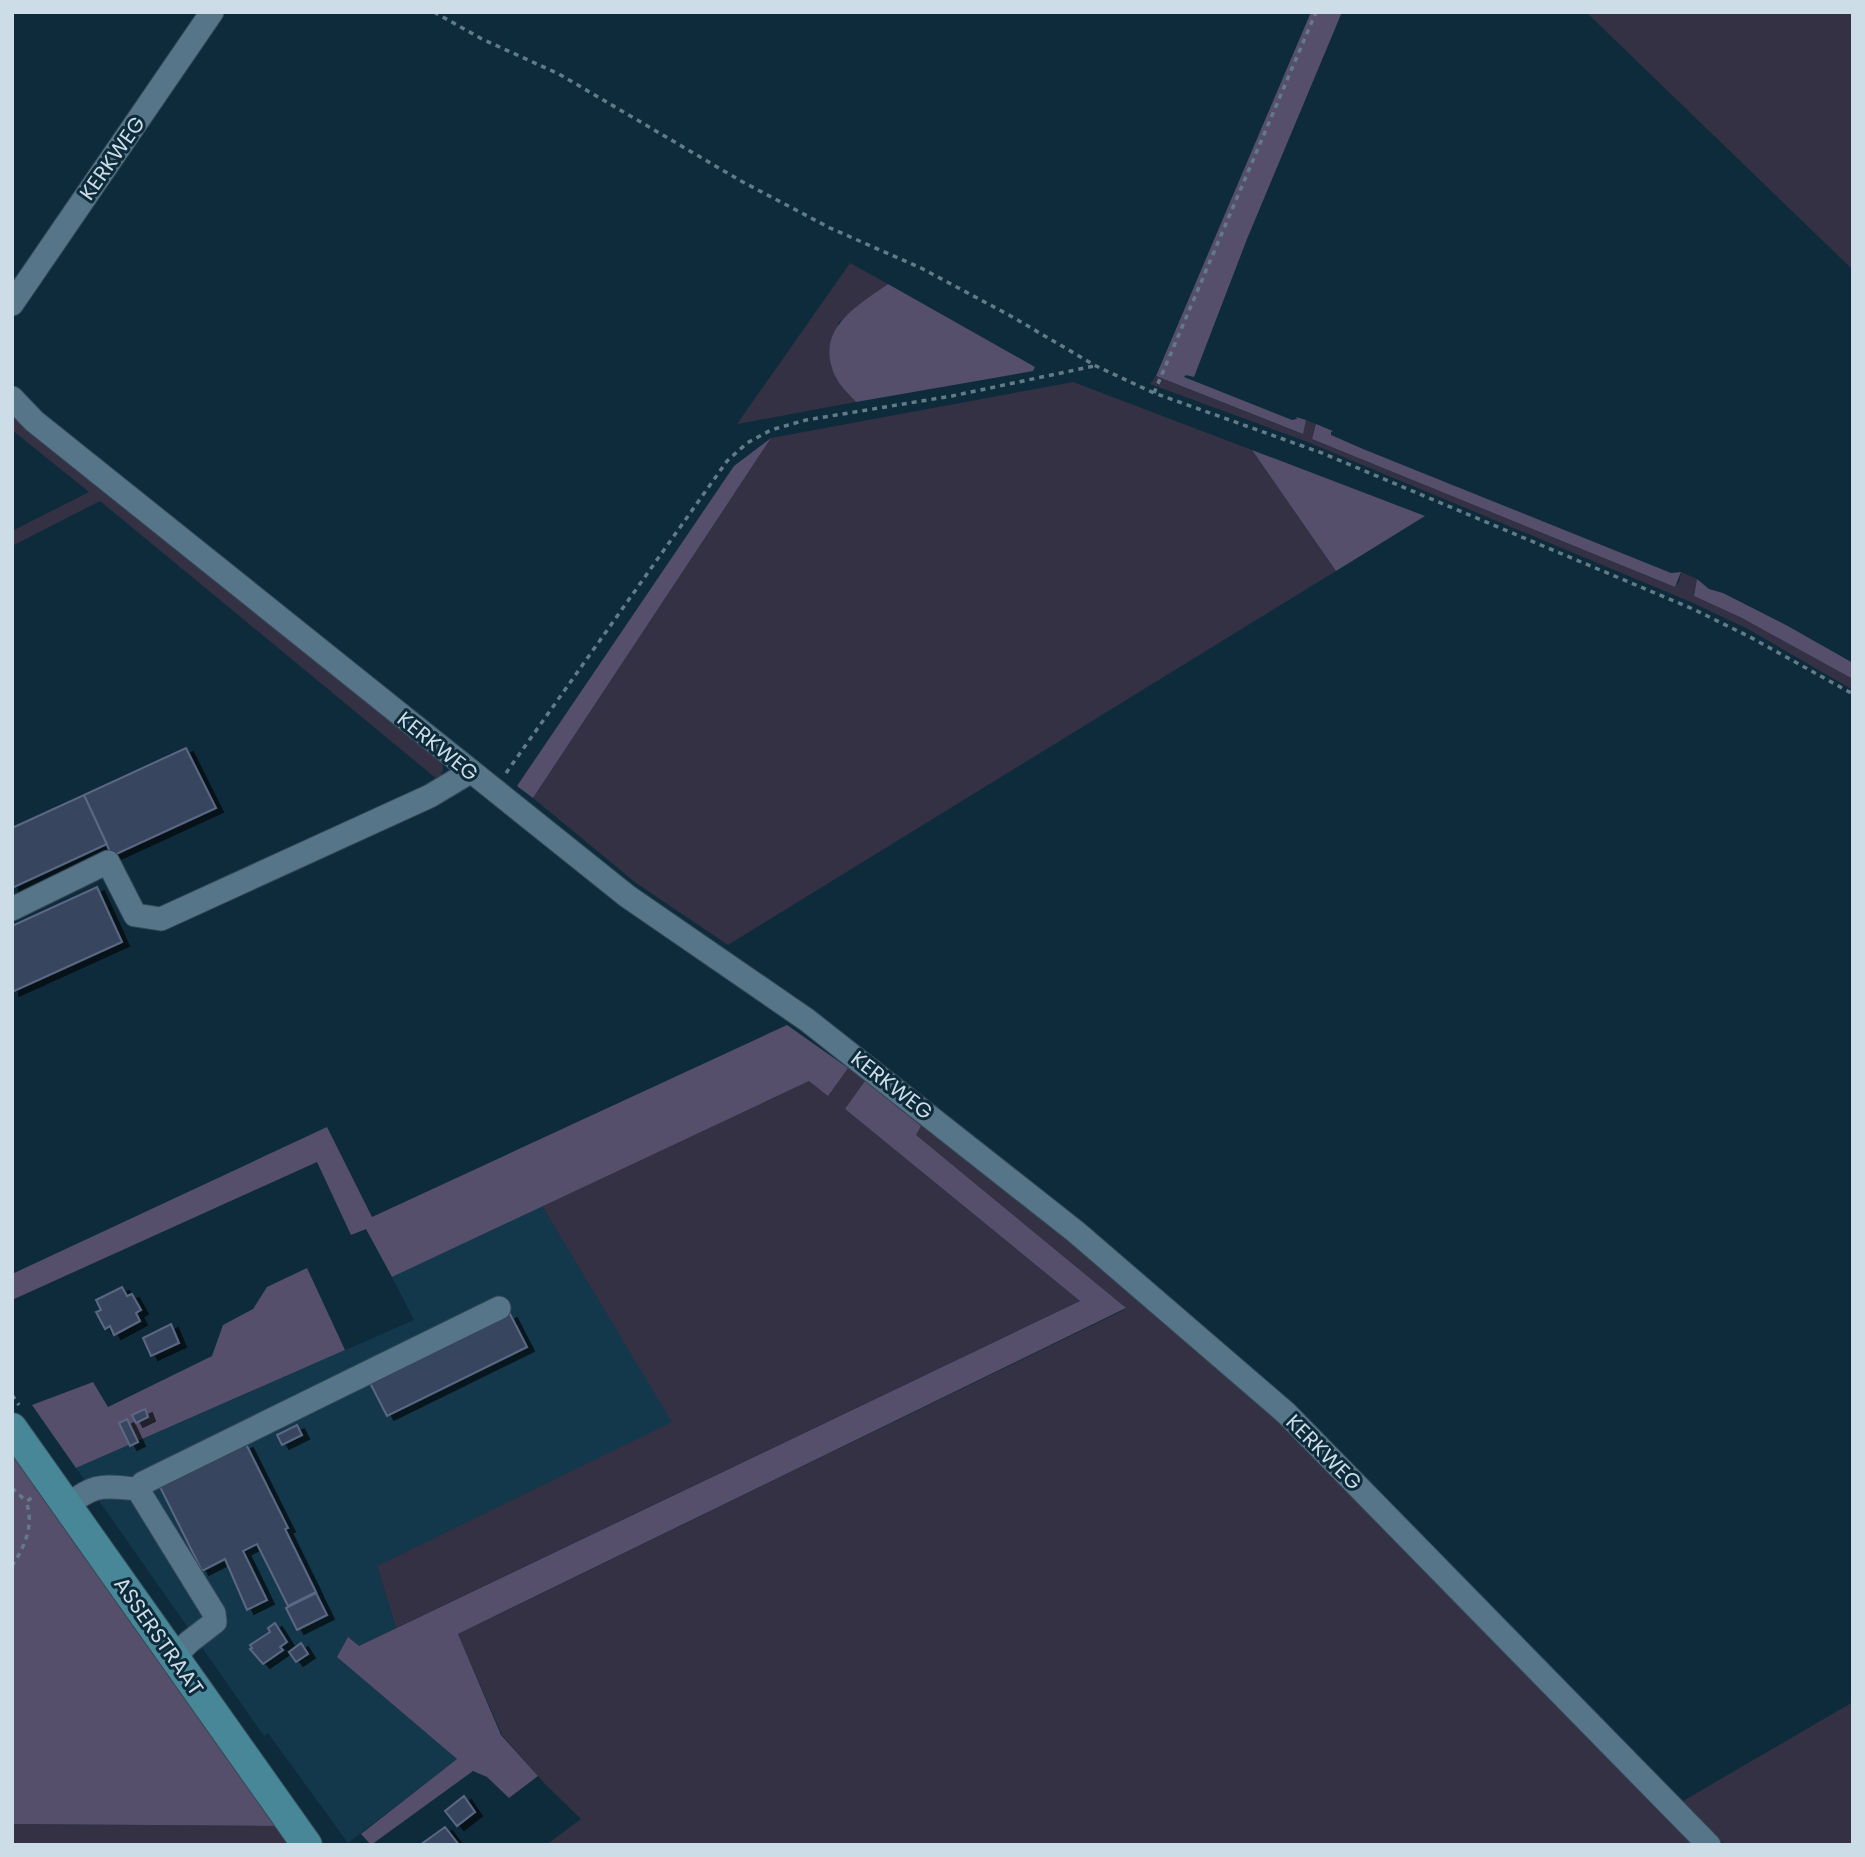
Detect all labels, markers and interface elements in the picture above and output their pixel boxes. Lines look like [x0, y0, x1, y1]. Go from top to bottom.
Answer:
street label: KERKWEG [73, 110, 151, 206]
street label: KERKWEG [391, 704, 485, 788]
street label: KERKWEG [845, 1044, 939, 1126]
street label: KERKWEG [1280, 1408, 1368, 1496]
street label: ASSERSTRAAT [107, 1571, 211, 1701]

